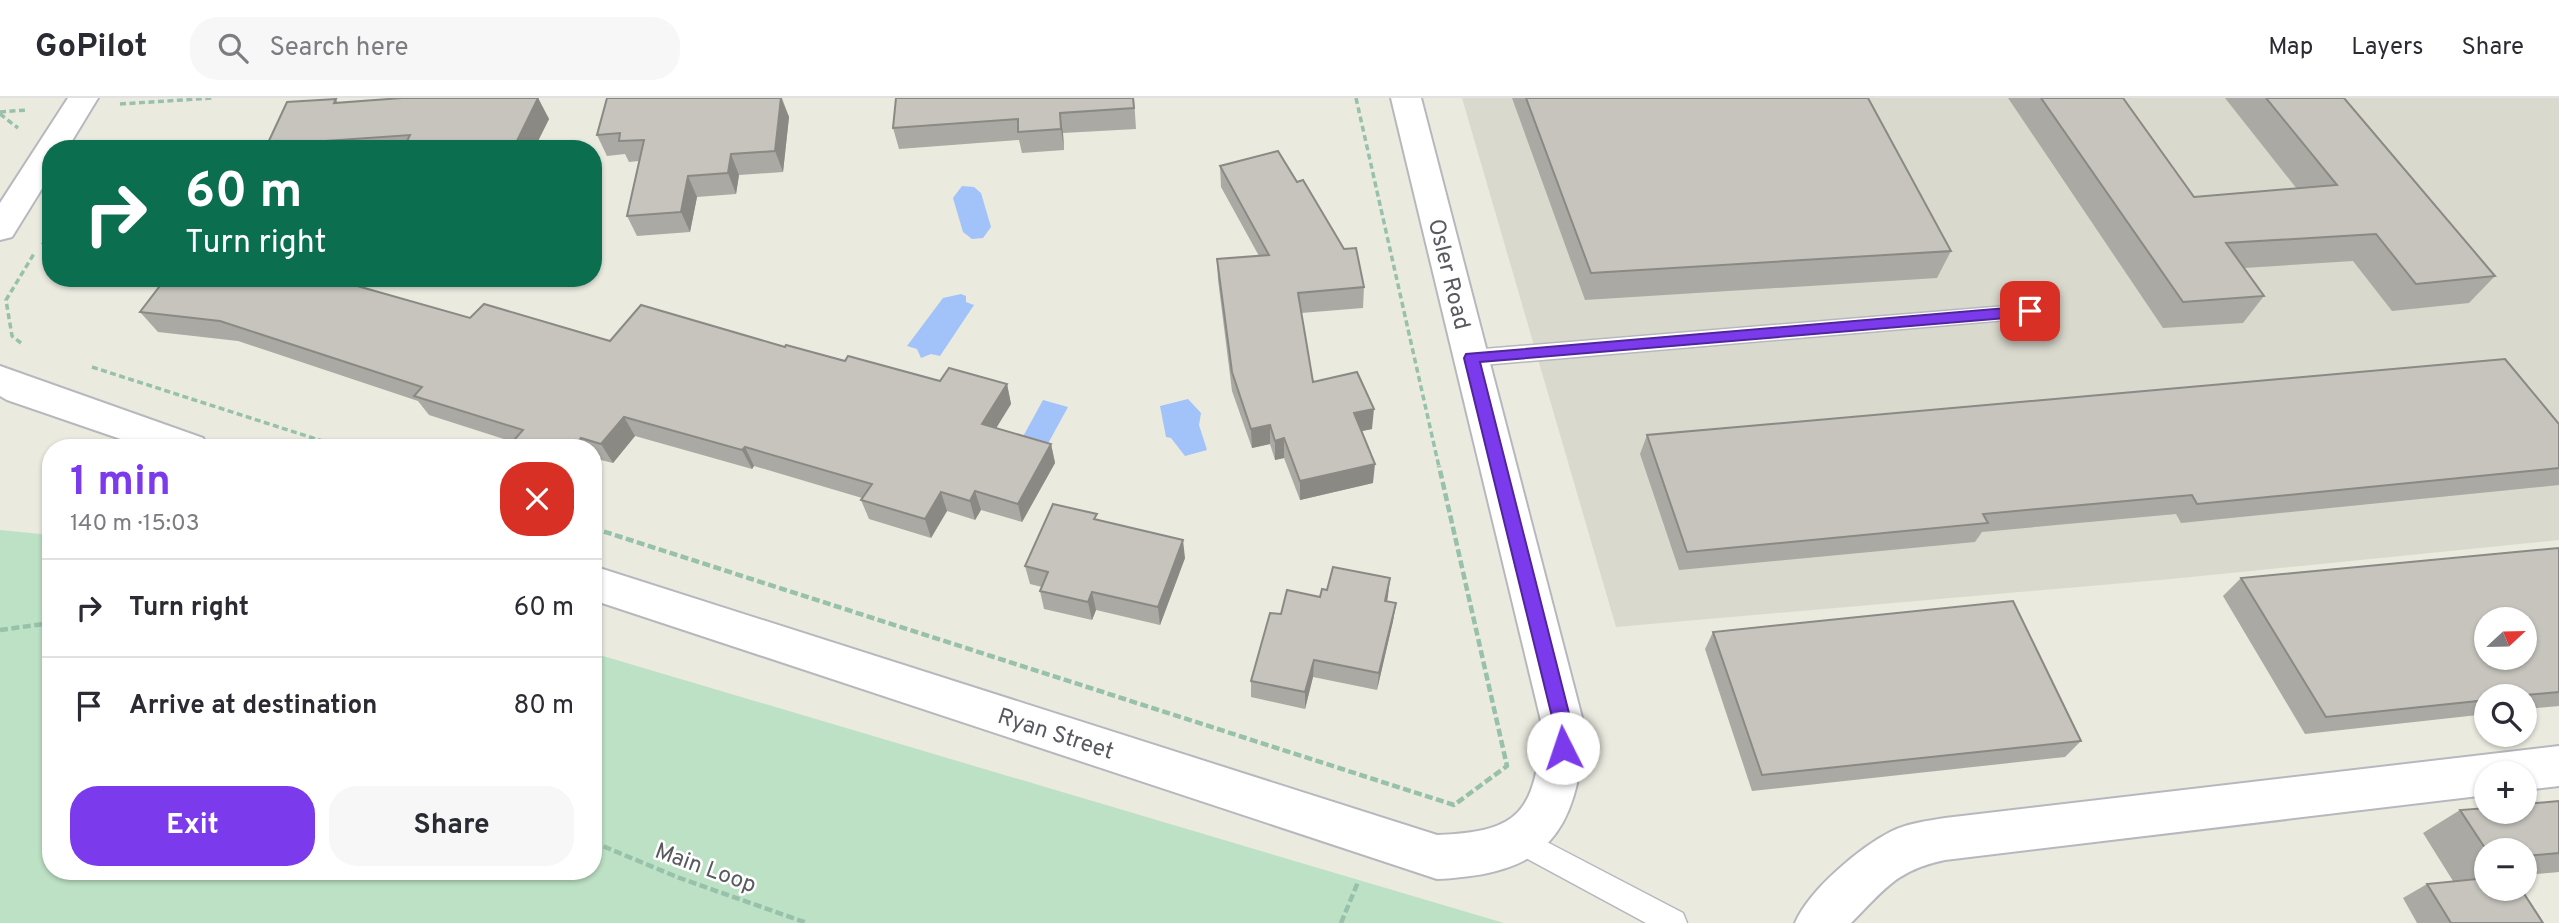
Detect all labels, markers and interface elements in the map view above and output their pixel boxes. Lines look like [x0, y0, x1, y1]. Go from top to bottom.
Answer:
search box [190, 17, 680, 80]
text: GoPilot [35, 27, 148, 69]
icon: search [214, 29, 252, 67]
text: Search here [270, 32, 408, 65]
text: Map [2268, 33, 2313, 63]
text: Layers [2351, 33, 2423, 63]
text: Share [2461, 33, 2524, 63]
text: 60 m [185, 163, 303, 225]
icon: right [70, 168, 161, 259]
street label: Osler Road [1420, 216, 1475, 333]
text: Turn right [185, 224, 327, 264]
pin [2000, 281, 2060, 341]
icon: arrive [2011, 292, 2049, 330]
text: 1 min [70, 457, 171, 510]
button: close [500, 462, 574, 536]
text: 140 m · 15:03 [70, 510, 200, 539]
icon: right [70, 589, 108, 627]
text: Turn right [129, 592, 249, 625]
text: 60 m [514, 592, 574, 625]
north arrow [2474, 607, 2538, 670]
map controls [2474, 607, 2537, 901]
button: search [2474, 684, 2537, 747]
icon: arrive [70, 687, 108, 725]
text: Arrive at destination [129, 690, 377, 723]
text: 80 m [514, 690, 574, 723]
street label: Ryan Street [993, 703, 1117, 768]
position arrow [1526, 711, 1600, 785]
button: + [2474, 761, 2537, 824]
button: Exit [70, 786, 315, 866]
button: Share [329, 786, 574, 866]
street label: Main Loop [650, 838, 760, 901]
button: − [2474, 838, 2537, 901]

